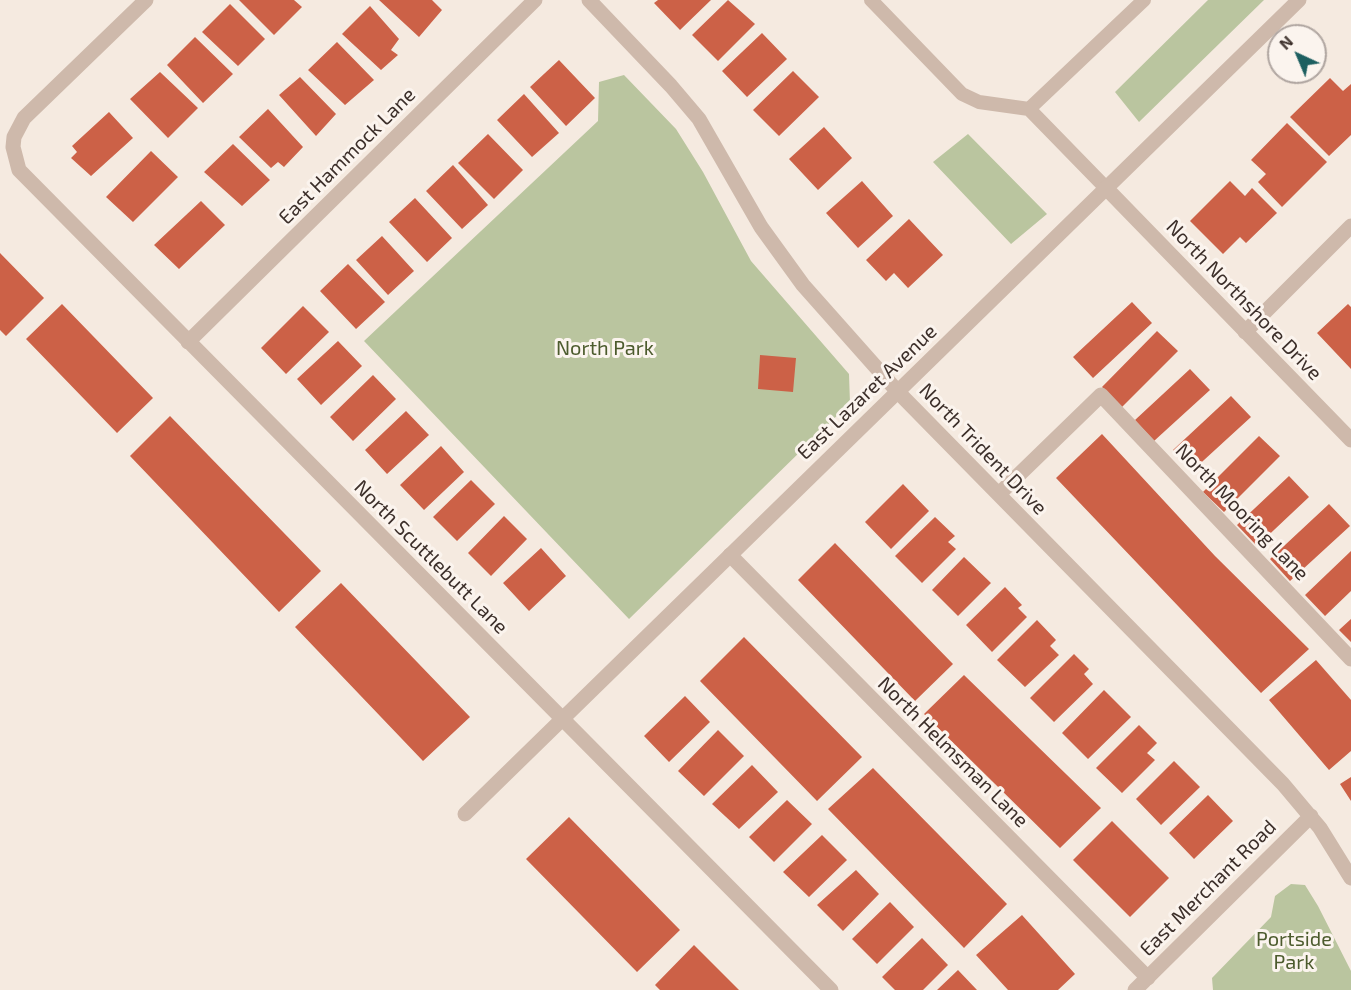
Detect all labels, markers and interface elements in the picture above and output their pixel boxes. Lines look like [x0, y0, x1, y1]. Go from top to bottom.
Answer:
north arrow [1267, 24, 1327, 84]
text: N [1275, 31, 1296, 53]
street label: East Hammock Lane [274, 83, 420, 229]
street label: North Northshore Drive [1161, 215, 1327, 385]
street label: East Lazaret Avenue [792, 319, 942, 465]
park label: North Park [556, 336, 654, 360]
street label: North Trident Drive [914, 378, 1052, 520]
street label: North Mooring Lane [1170, 438, 1314, 586]
street label: North Scuttlebutt Lane [349, 475, 513, 639]
street label: North Helmsman Lane [873, 672, 1033, 832]
street label: East Merchant Road [1135, 815, 1281, 961]
park label: Portside Park [1256, 927, 1332, 974]

